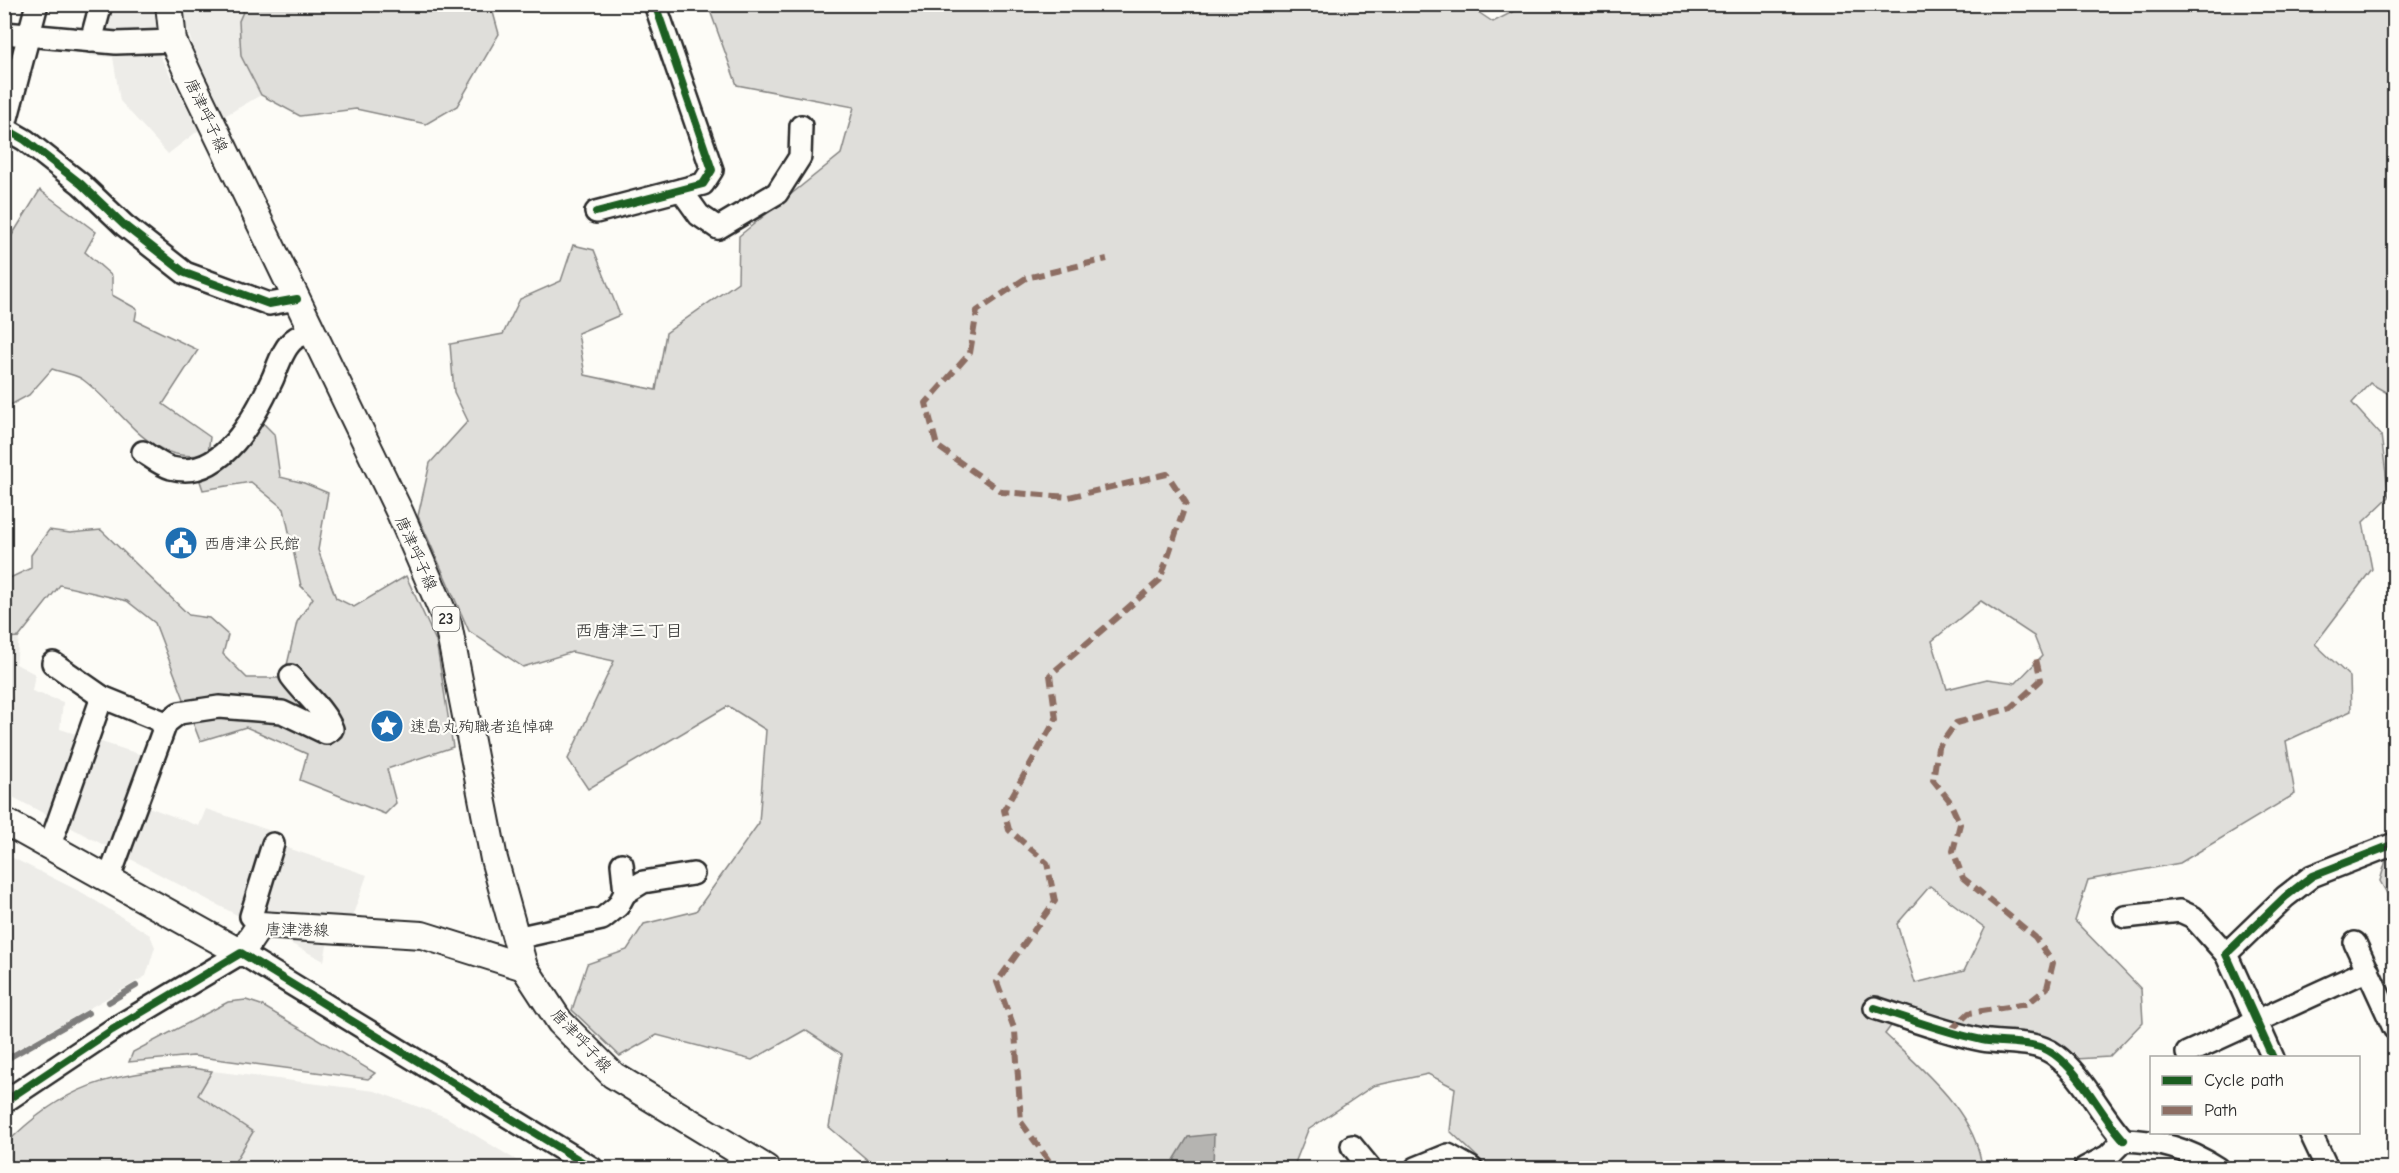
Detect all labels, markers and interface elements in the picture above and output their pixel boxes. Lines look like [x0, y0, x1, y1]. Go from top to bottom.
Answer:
street label: 唐津呼子線 [181, 75, 231, 155]
street label: 唐津呼子線 [392, 513, 441, 594]
public building icon: 西唐津公民館 [163, 525, 199, 561]
place label: 西唐津公民館 [204, 535, 300, 553]
road number: 23 [432, 607, 460, 631]
district label: 西唐津三丁目 [575, 621, 683, 642]
place icon: 速島丸殉職者追悼碑 [369, 708, 405, 744]
place label: 速島丸殉職者追悼碑 [410, 718, 554, 736]
street label: 唐津港線 [265, 920, 329, 940]
street label: 唐津呼子線 [547, 1005, 615, 1076]
legend [2150, 1056, 2360, 1134]
text: Cycle path [2204, 1070, 2284, 1091]
text: Path [2204, 1100, 2237, 1121]

